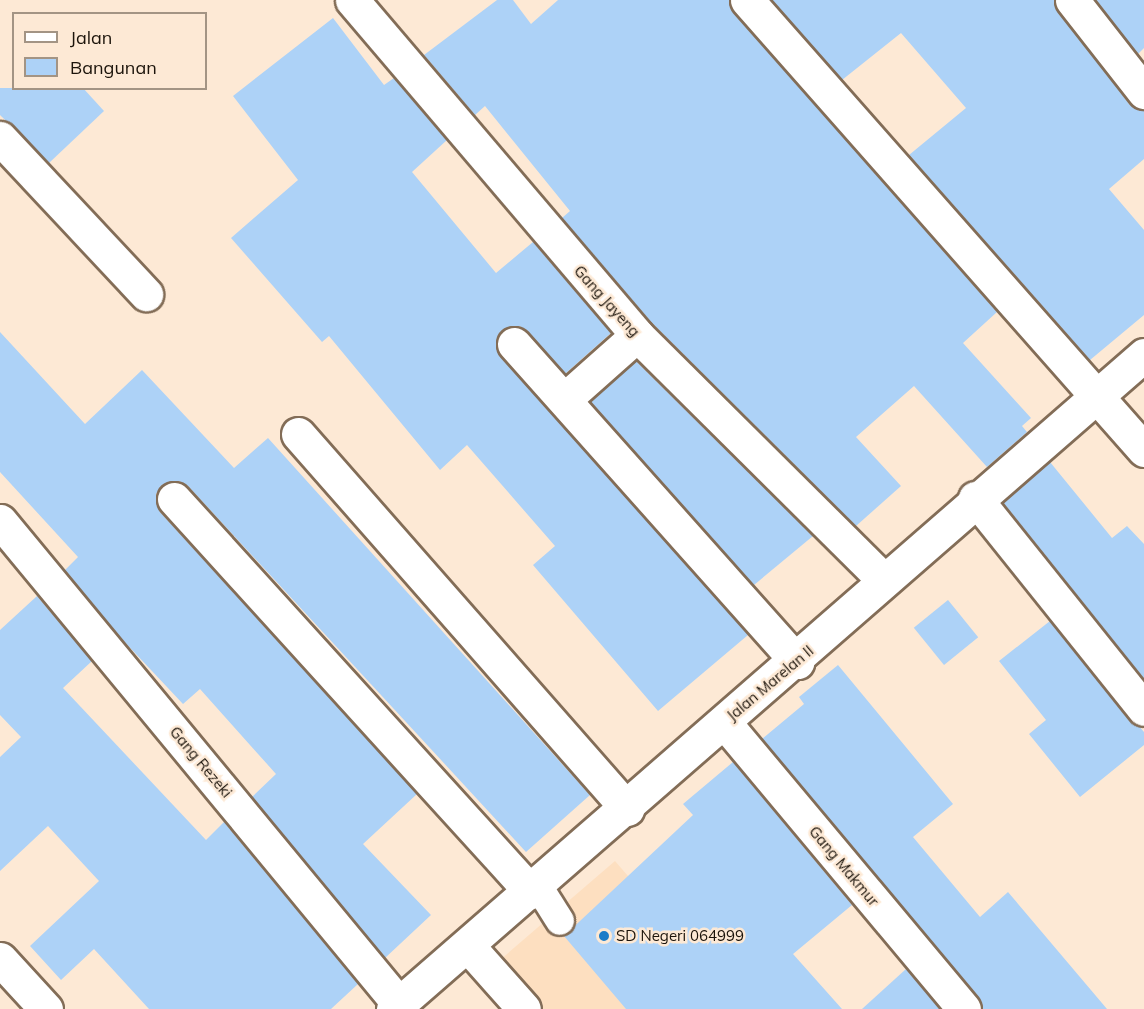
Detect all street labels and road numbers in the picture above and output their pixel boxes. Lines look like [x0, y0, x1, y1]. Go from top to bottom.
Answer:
street label: Gang Jayeng [570, 262, 644, 340]
street label: Jalan Marelan II [723, 642, 817, 724]
street label: Gang Rezeki [166, 723, 236, 801]
street label: Gang Makmur [805, 822, 883, 910]

